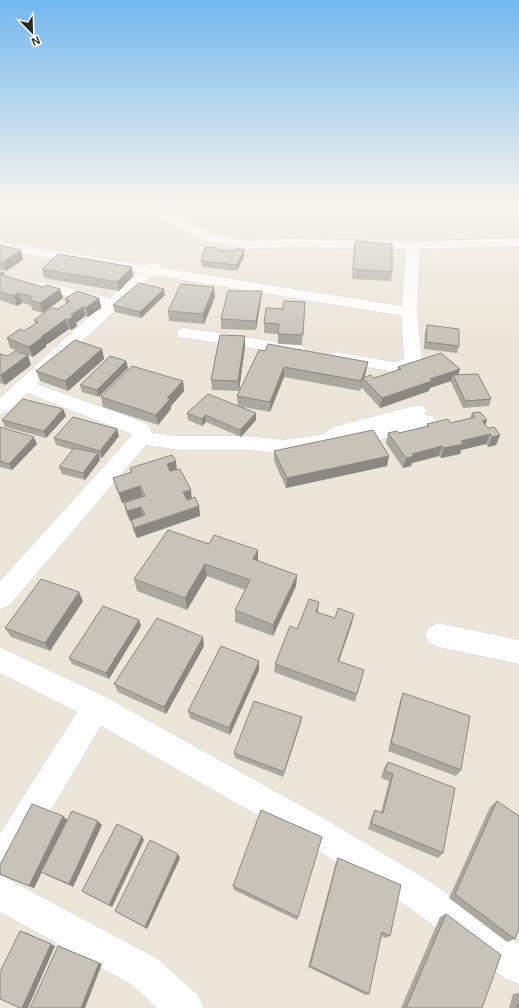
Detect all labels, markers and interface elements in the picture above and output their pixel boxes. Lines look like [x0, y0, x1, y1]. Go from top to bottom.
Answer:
north arrow [12, 12, 52, 52]
text: N [30, 34, 42, 48]

